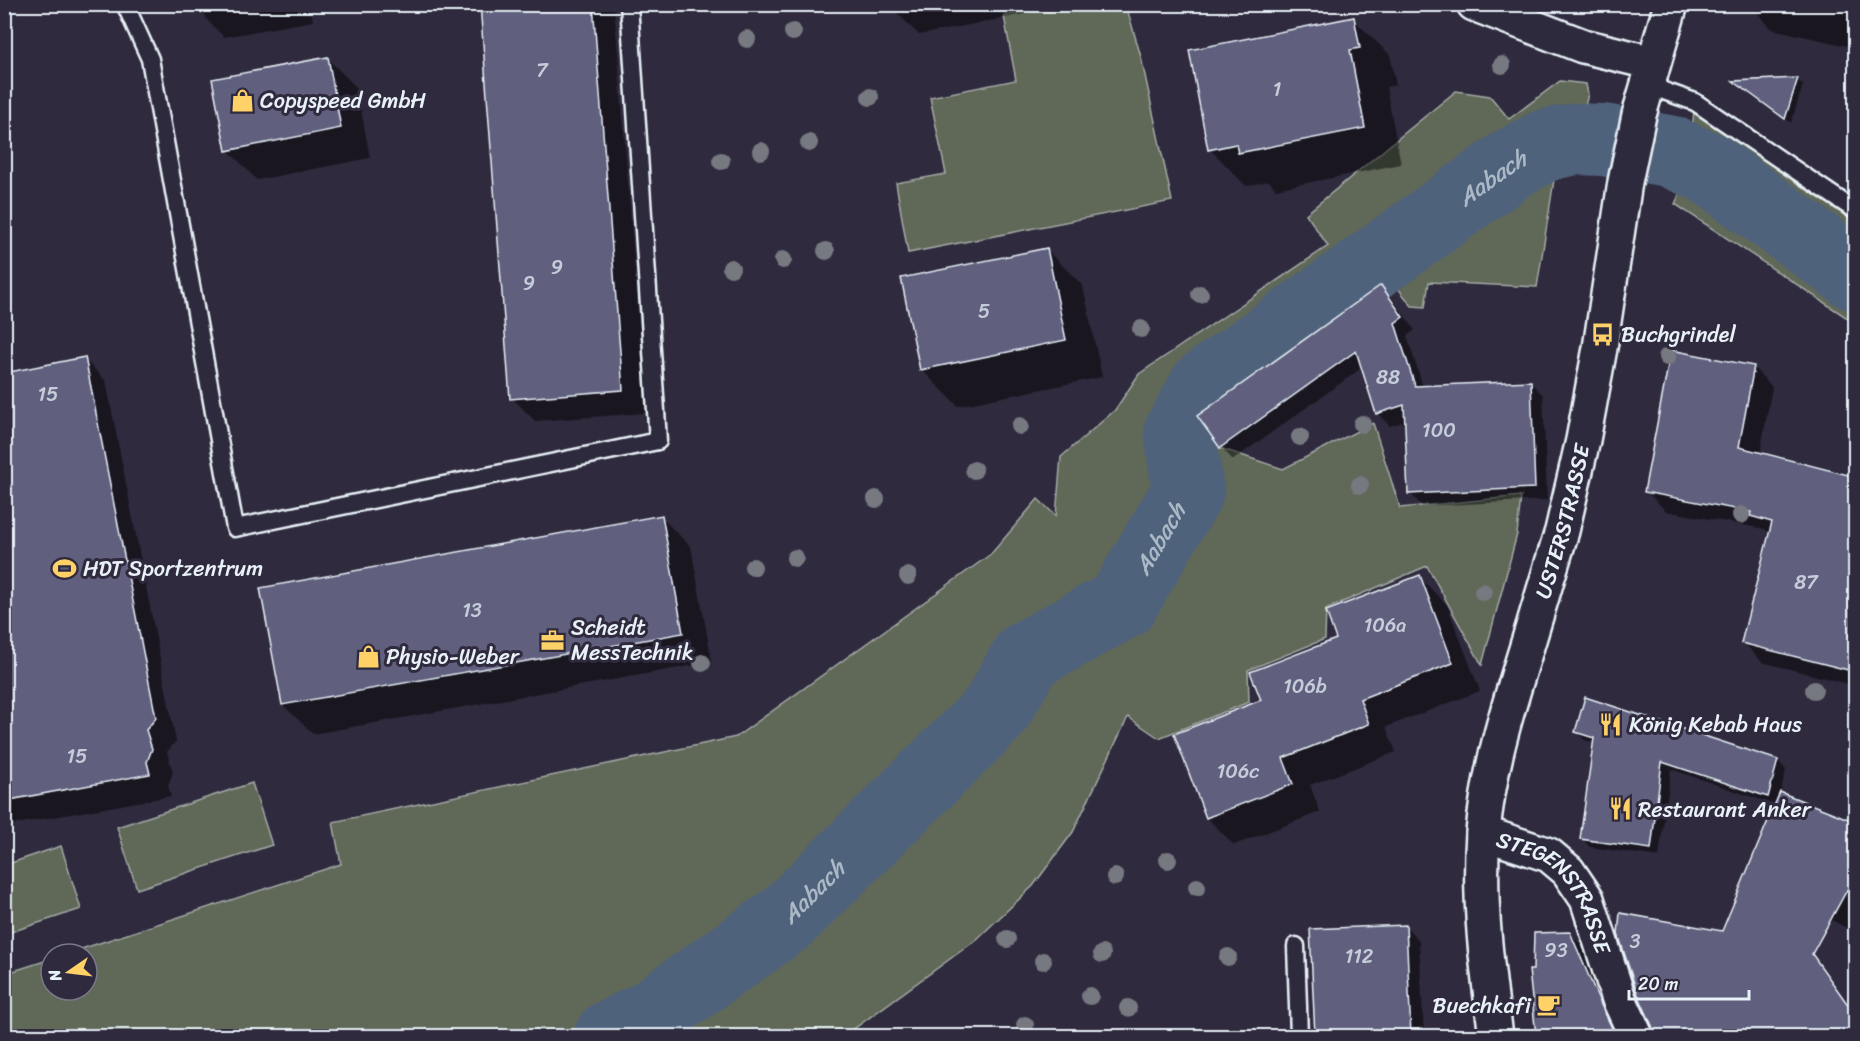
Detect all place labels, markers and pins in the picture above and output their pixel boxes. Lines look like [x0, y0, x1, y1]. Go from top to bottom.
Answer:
place label: Copyspeed GmbH [260, 81, 426, 120]
shop icon: Copyspeed GmbH [229, 87, 255, 113]
place label: Buchgrindel [1621, 315, 1736, 354]
bus stop icon: Buchgrindel [1590, 321, 1616, 347]
place label: HDT Sportzentrum [83, 549, 263, 588]
sports icon: HDT Sportzentrum [52, 555, 78, 581]
place label: Scheidt MessTechnik [571, 608, 694, 672]
office icon: Scheidt MessTechnik [540, 627, 566, 653]
place label: Physio-Weber [386, 637, 521, 676]
shop icon: Physio-Weber [355, 643, 381, 669]
place label: König Kebab Haus [1629, 705, 1803, 744]
restaurant icon: König Kebab Haus [1598, 711, 1624, 737]
place label: Restaurant Anker [1638, 790, 1813, 829]
restaurant icon: Restaurant Anker [1607, 796, 1633, 822]
place label: Buechkafi [1433, 986, 1532, 1025]
cafe icon: Buechkafi [1536, 992, 1562, 1018]

